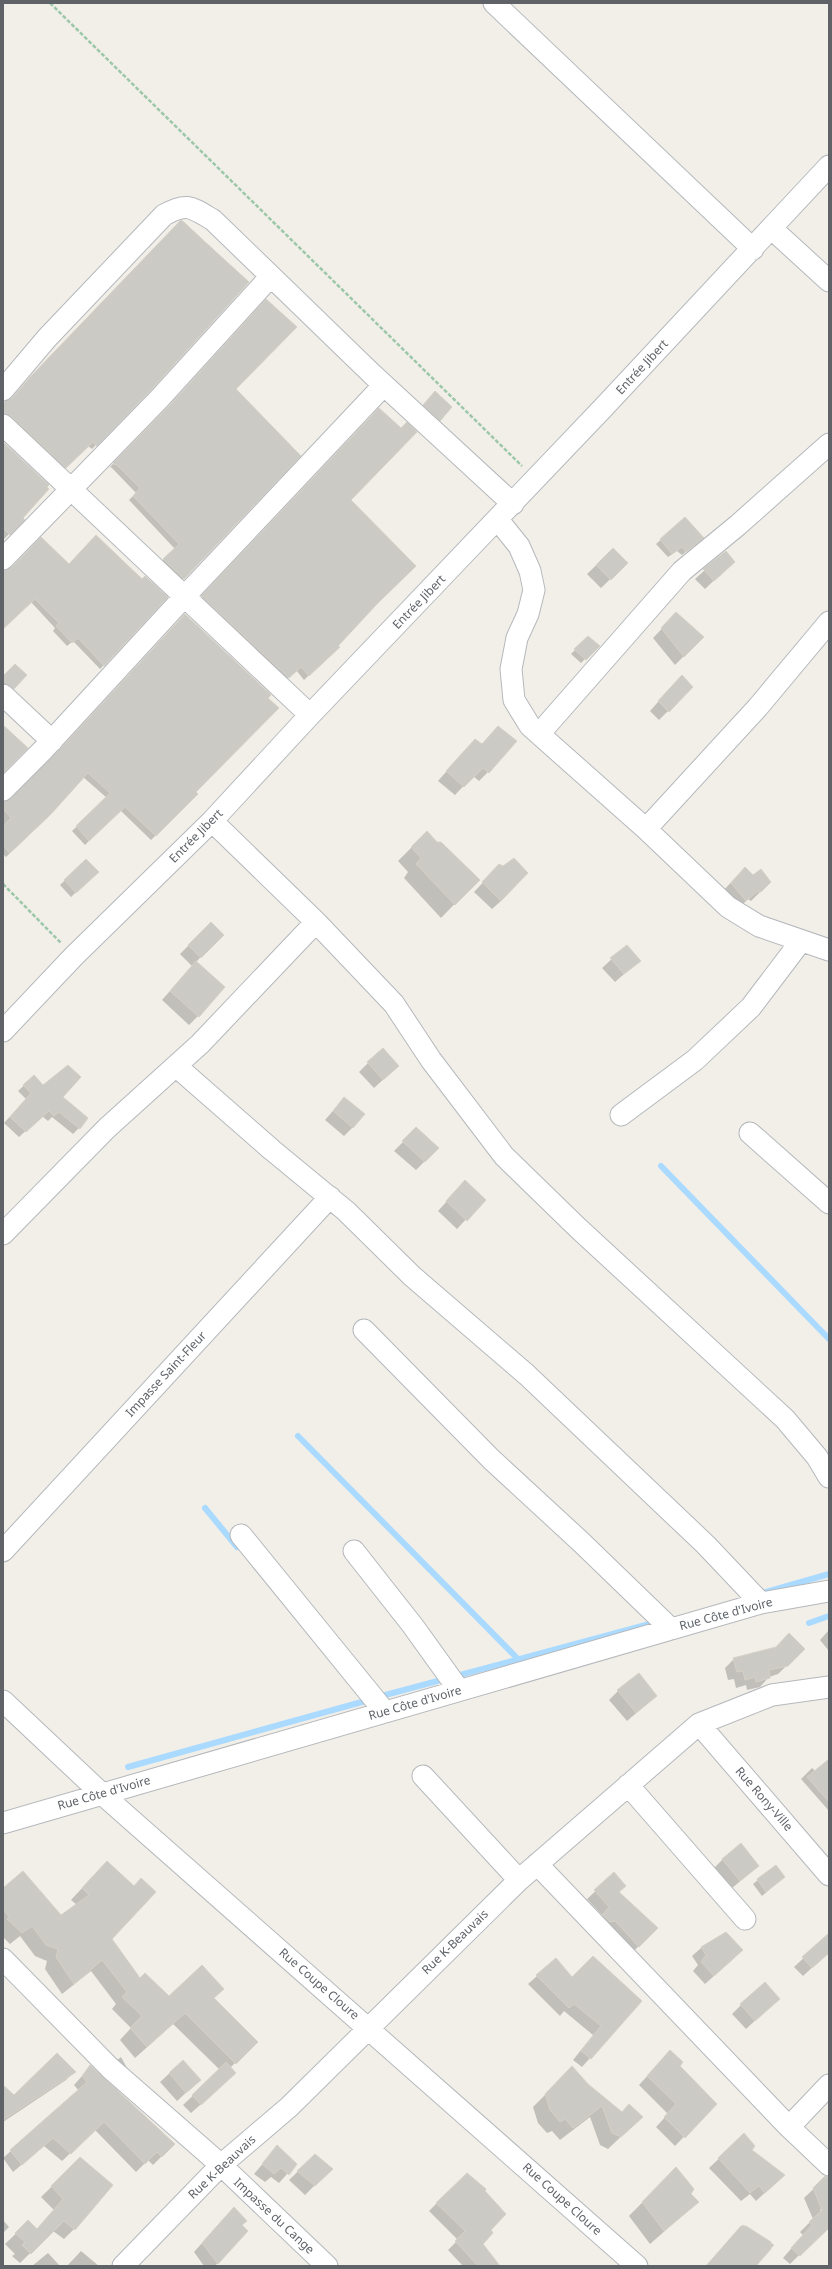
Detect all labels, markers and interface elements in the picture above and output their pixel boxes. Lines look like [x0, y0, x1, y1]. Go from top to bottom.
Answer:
street label: Entrée Jibert [612, 335, 672, 398]
street label: Entrée Jibert [388, 570, 449, 633]
street label: Entrée Jibert [165, 805, 227, 866]
street label: Impasse Saint-Fleur [121, 1327, 210, 1420]
street label: Rue Côte d'Ivoire [677, 1593, 775, 1634]
street label: Rue Côte d'Ivoire [366, 1681, 464, 1724]
street label: Rue Rony-Ville [732, 1763, 797, 1835]
street label: Rue Côte d'Ivoire [55, 1771, 153, 1814]
street label: Rue K-Beauvais [418, 1905, 492, 1978]
street label: Rue Coupe Cloure [276, 1944, 363, 2023]
street label: Rue K-Beauvais [184, 2131, 259, 2202]
street label: Rue Coupe Cloure [519, 2158, 606, 2239]
street label: Impasse du Cange [230, 2174, 319, 2258]

